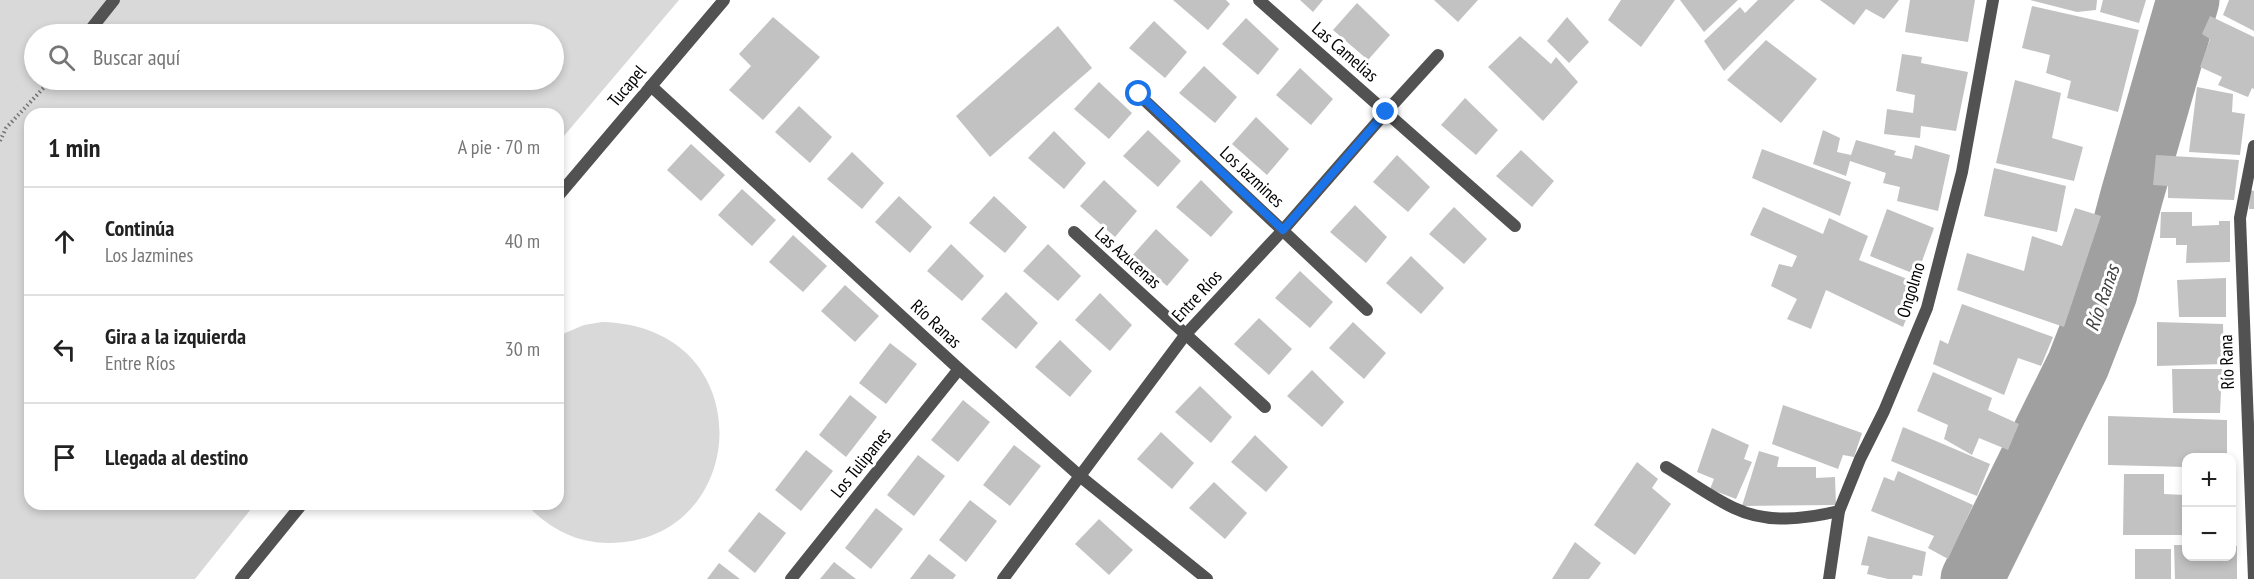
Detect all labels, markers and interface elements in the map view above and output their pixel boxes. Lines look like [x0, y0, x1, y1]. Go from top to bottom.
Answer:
street label: Las Camelias [1308, 17, 1383, 87]
search box [24, 24, 564, 90]
icon: search [45, 41, 78, 74]
text: Buscar aquí [93, 43, 180, 71]
street label: Tucapel [603, 60, 651, 111]
route start [1125, 80, 1151, 106]
route end [1372, 98, 1398, 124]
text: 1 min [48, 131, 101, 164]
text: A pie · 70 m [458, 134, 540, 160]
street label: Los Jazmines [1215, 141, 1289, 212]
text: Continúa [105, 214, 174, 242]
street label: Las Azucenas [1091, 222, 1166, 293]
icon: ahead [48, 225, 81, 258]
text: 40 m [505, 228, 540, 254]
text: Los Jazmines [105, 242, 193, 268]
street label: Ongolmo [1891, 259, 1930, 320]
water label: Río Ranas [2079, 260, 2126, 334]
street label: Entre Ríos [1167, 265, 1227, 327]
street label: Río Ranas [906, 294, 967, 353]
text: Gira a la izquierda [105, 322, 246, 350]
icon: left [48, 333, 81, 366]
street label: Río Rana [2214, 334, 2239, 390]
text: 30 m [505, 336, 540, 362]
text: Entre Ríos [105, 350, 175, 376]
street label: Los Tulipanes [826, 423, 896, 502]
icon: arrive [48, 441, 81, 474]
text: Llegada al destino [105, 443, 248, 471]
map controls [2182, 453, 2236, 561]
button: + [2182, 453, 2236, 507]
button: − [2182, 507, 2236, 561]

